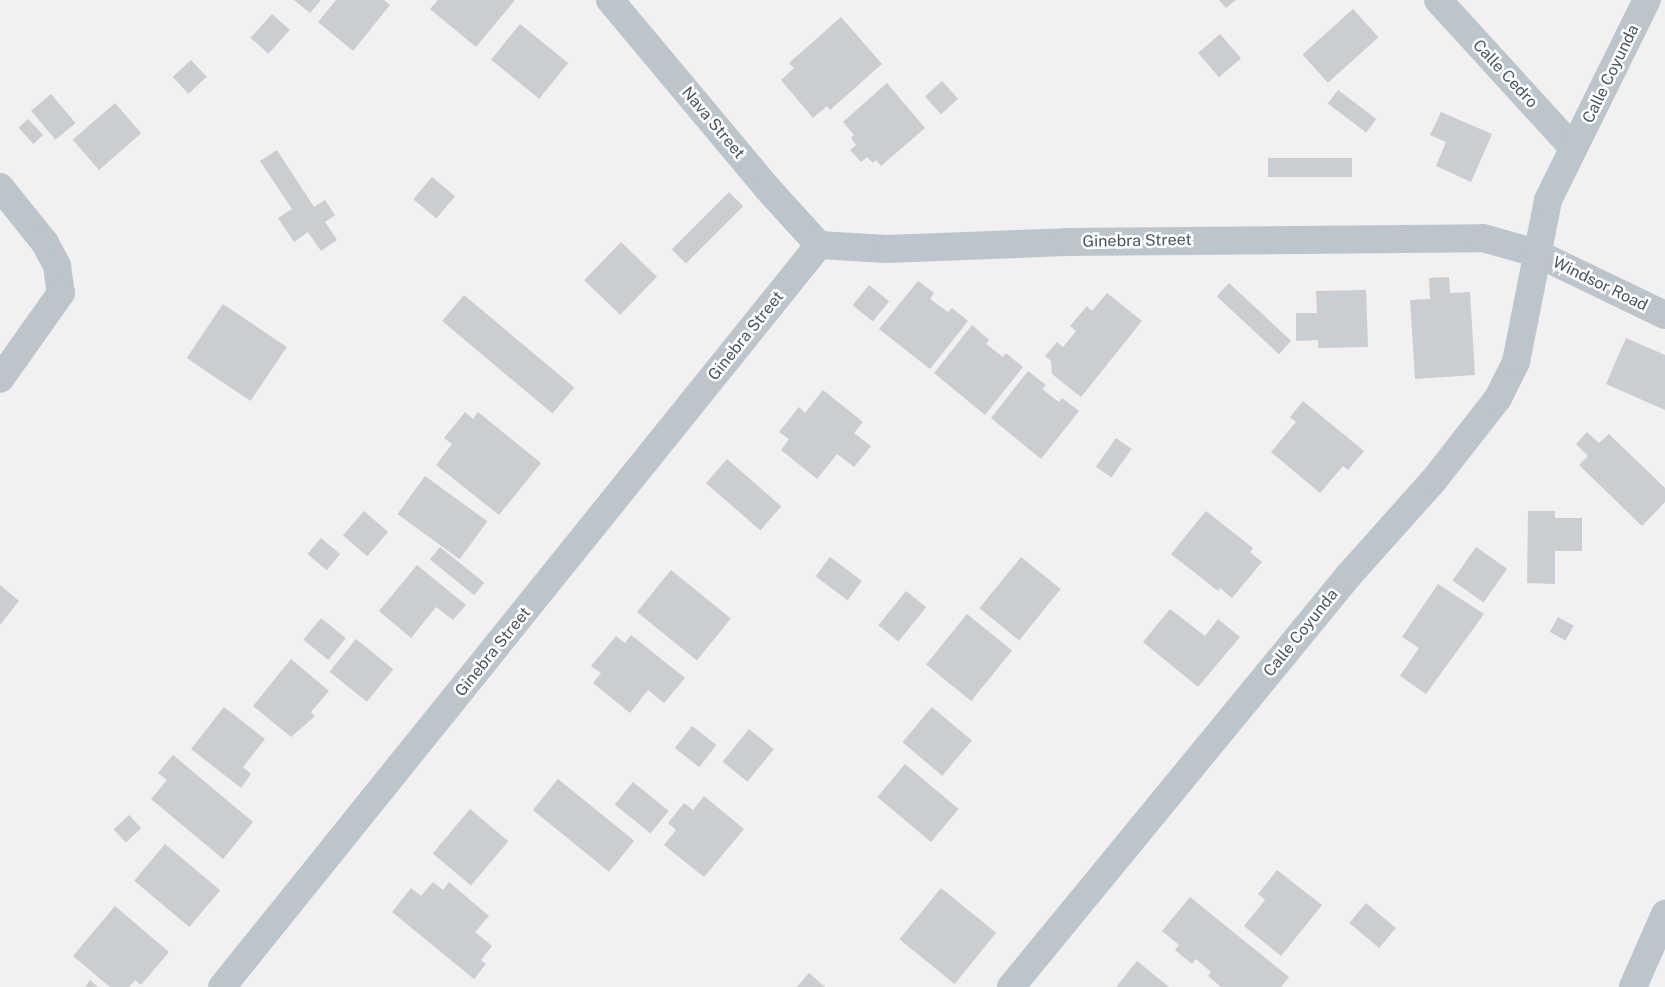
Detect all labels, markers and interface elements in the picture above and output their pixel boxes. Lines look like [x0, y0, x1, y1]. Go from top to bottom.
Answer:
street label: Calle Coyunda [1579, 22, 1643, 126]
street label: Calle Cedro [1468, 36, 1542, 112]
street label: Nava Street [677, 83, 749, 163]
street label: Ginebra Street [1082, 230, 1192, 252]
street label: Windsor Road [1549, 253, 1651, 315]
street label: Ginebra Street [704, 288, 788, 384]
street label: Calle Coyunda [1260, 585, 1342, 681]
street label: Ginebra Street [451, 604, 535, 700]

